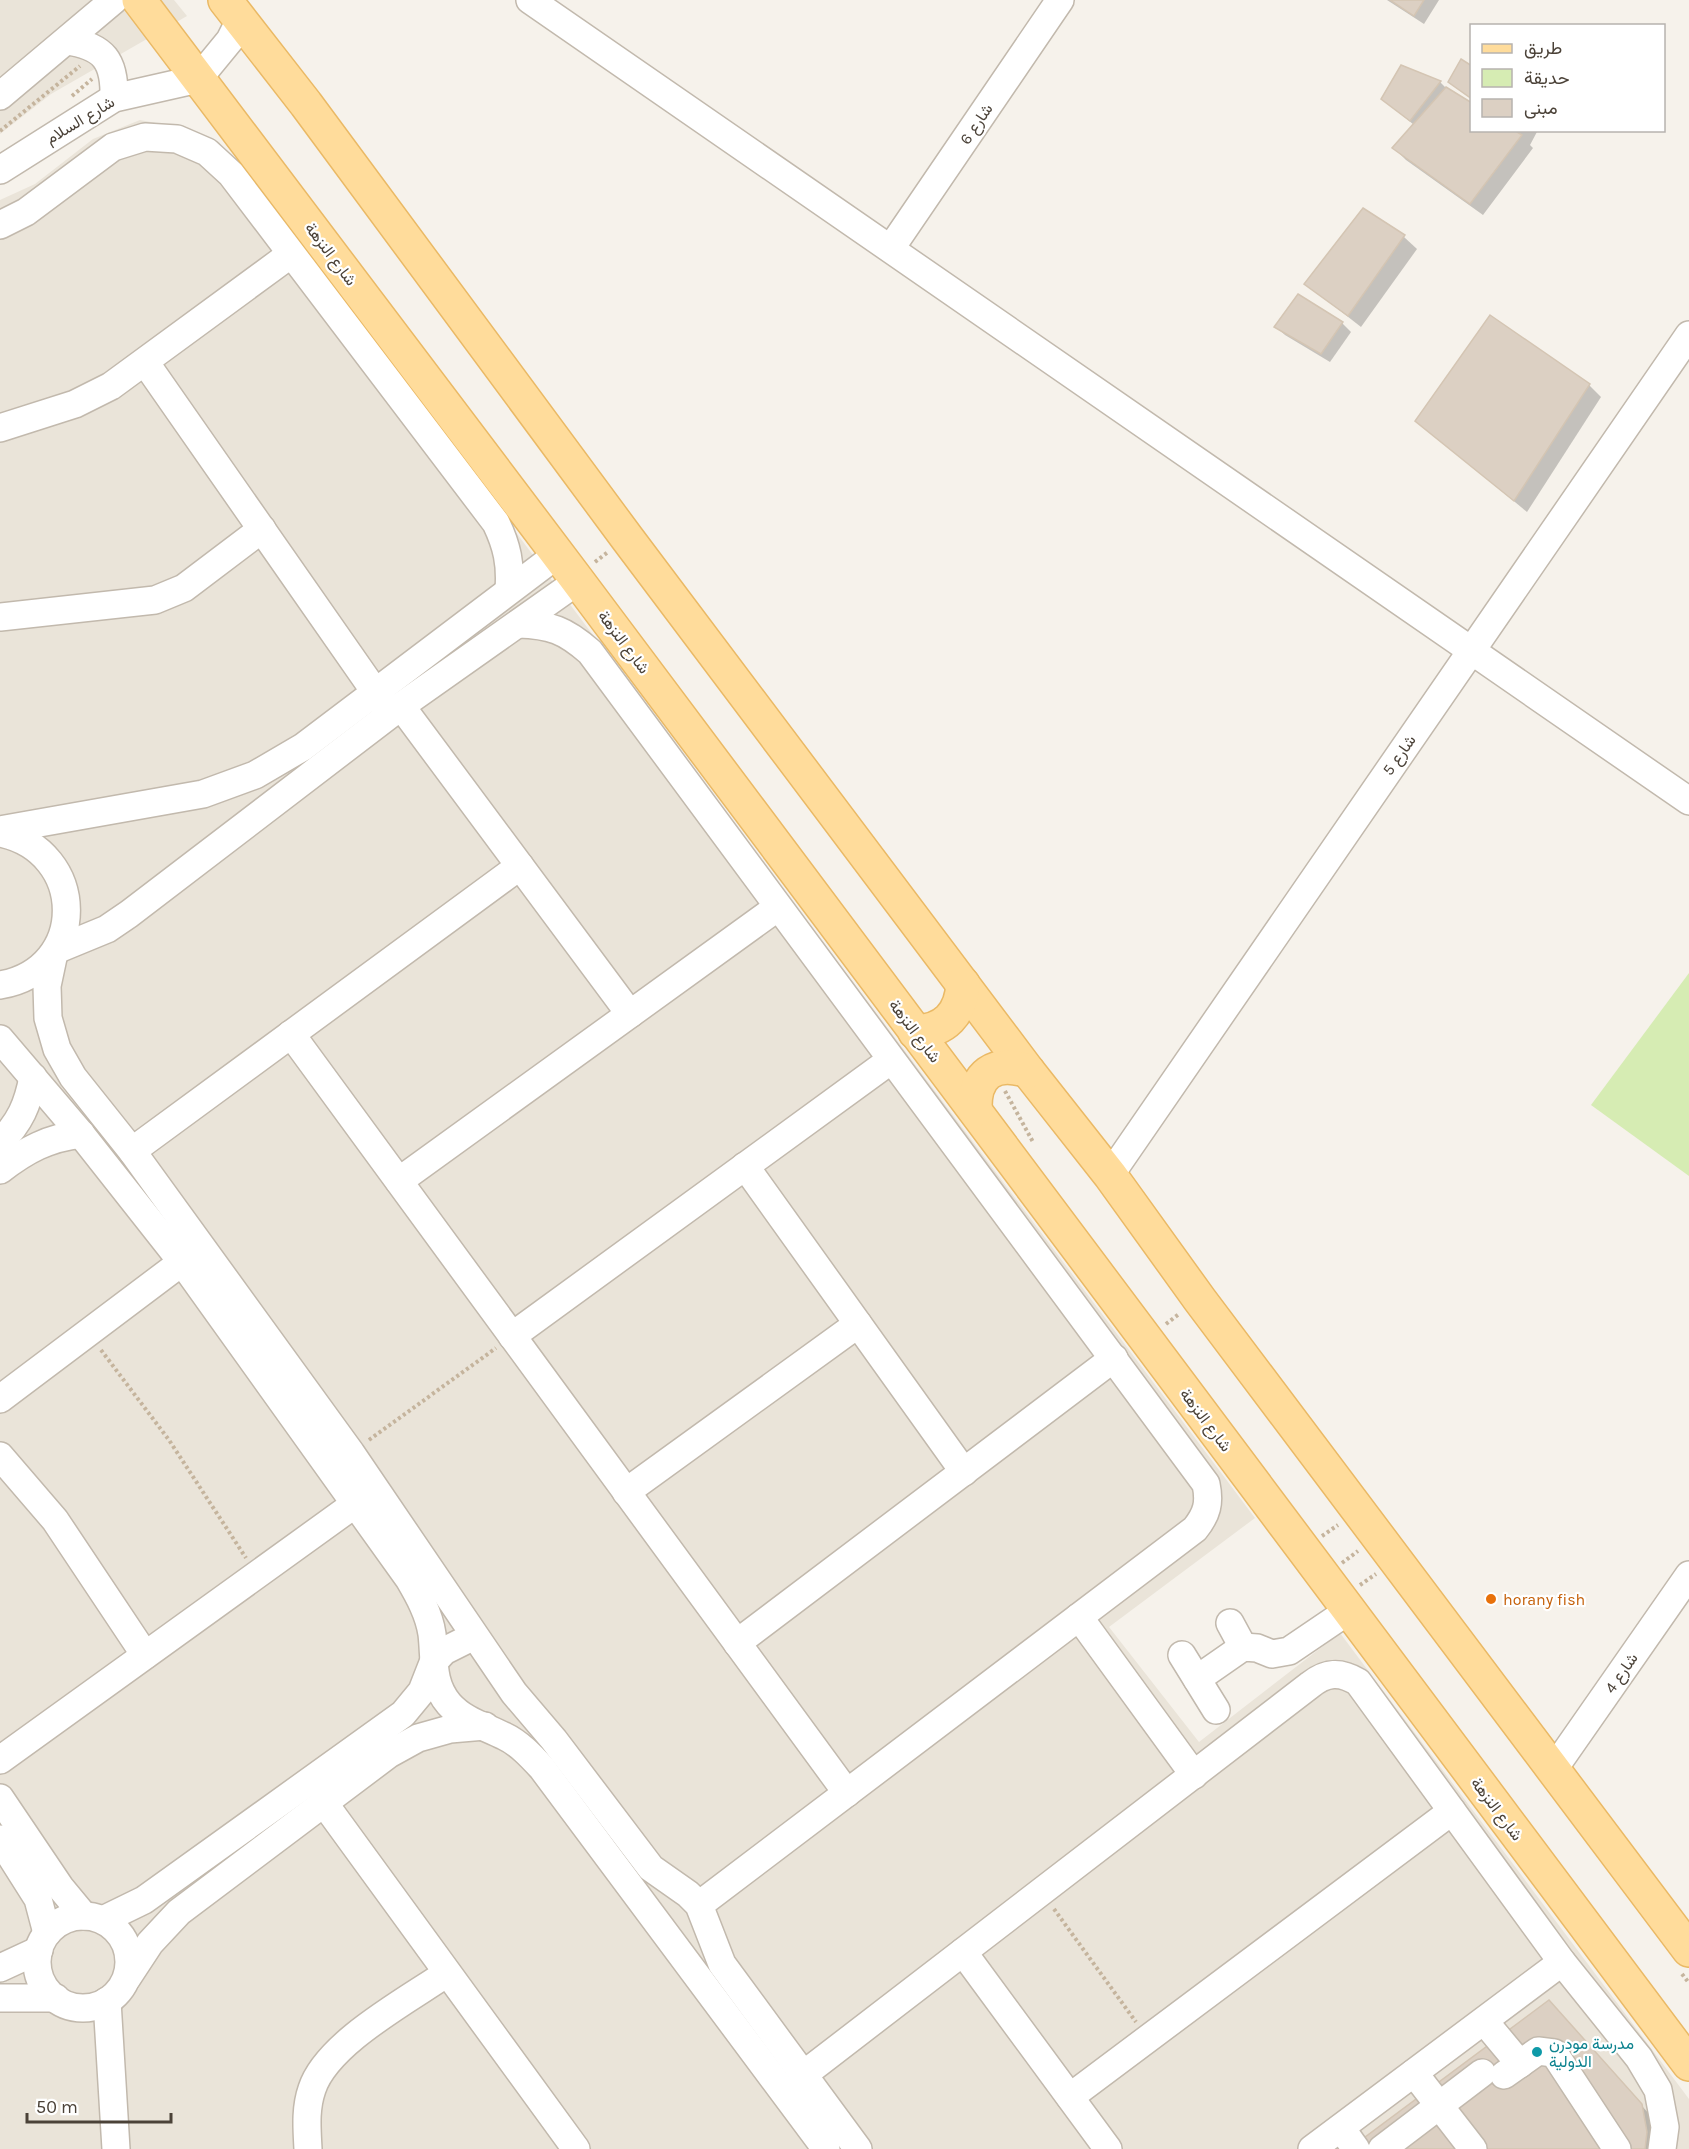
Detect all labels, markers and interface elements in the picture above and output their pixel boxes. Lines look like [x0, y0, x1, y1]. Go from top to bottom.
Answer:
legend [1470, 24, 1665, 132]
text: طريق [1524, 37, 1562, 59]
text: حديقة [1524, 67, 1570, 89]
street label: شارع السلام [42, 92, 119, 150]
text: مبنى [1524, 97, 1558, 119]
street label: شارع 6 [955, 100, 998, 149]
street label: شارع النزهة [300, 219, 361, 290]
street label: شارع النزهة [593, 607, 654, 678]
street label: شارع 5 [1378, 731, 1421, 780]
street label: شارع النزهة [884, 996, 945, 1067]
street label: شارع النزهة [1175, 1385, 1236, 1456]
place label: horany fish [1503, 1590, 1585, 1609]
marker: horany fish [1484, 1592, 1498, 1606]
street label: شارع 4 [1600, 1649, 1643, 1698]
street label: شارع النزهة [1466, 1774, 1527, 1845]
place label: مدرسة مودرن الدولية [1549, 2034, 1634, 2072]
marker: مدرسة مودرن الدولية [1530, 2045, 1544, 2059]
scale bar [27, 2086, 171, 2124]
text: 50 m [36, 2096, 78, 2118]

